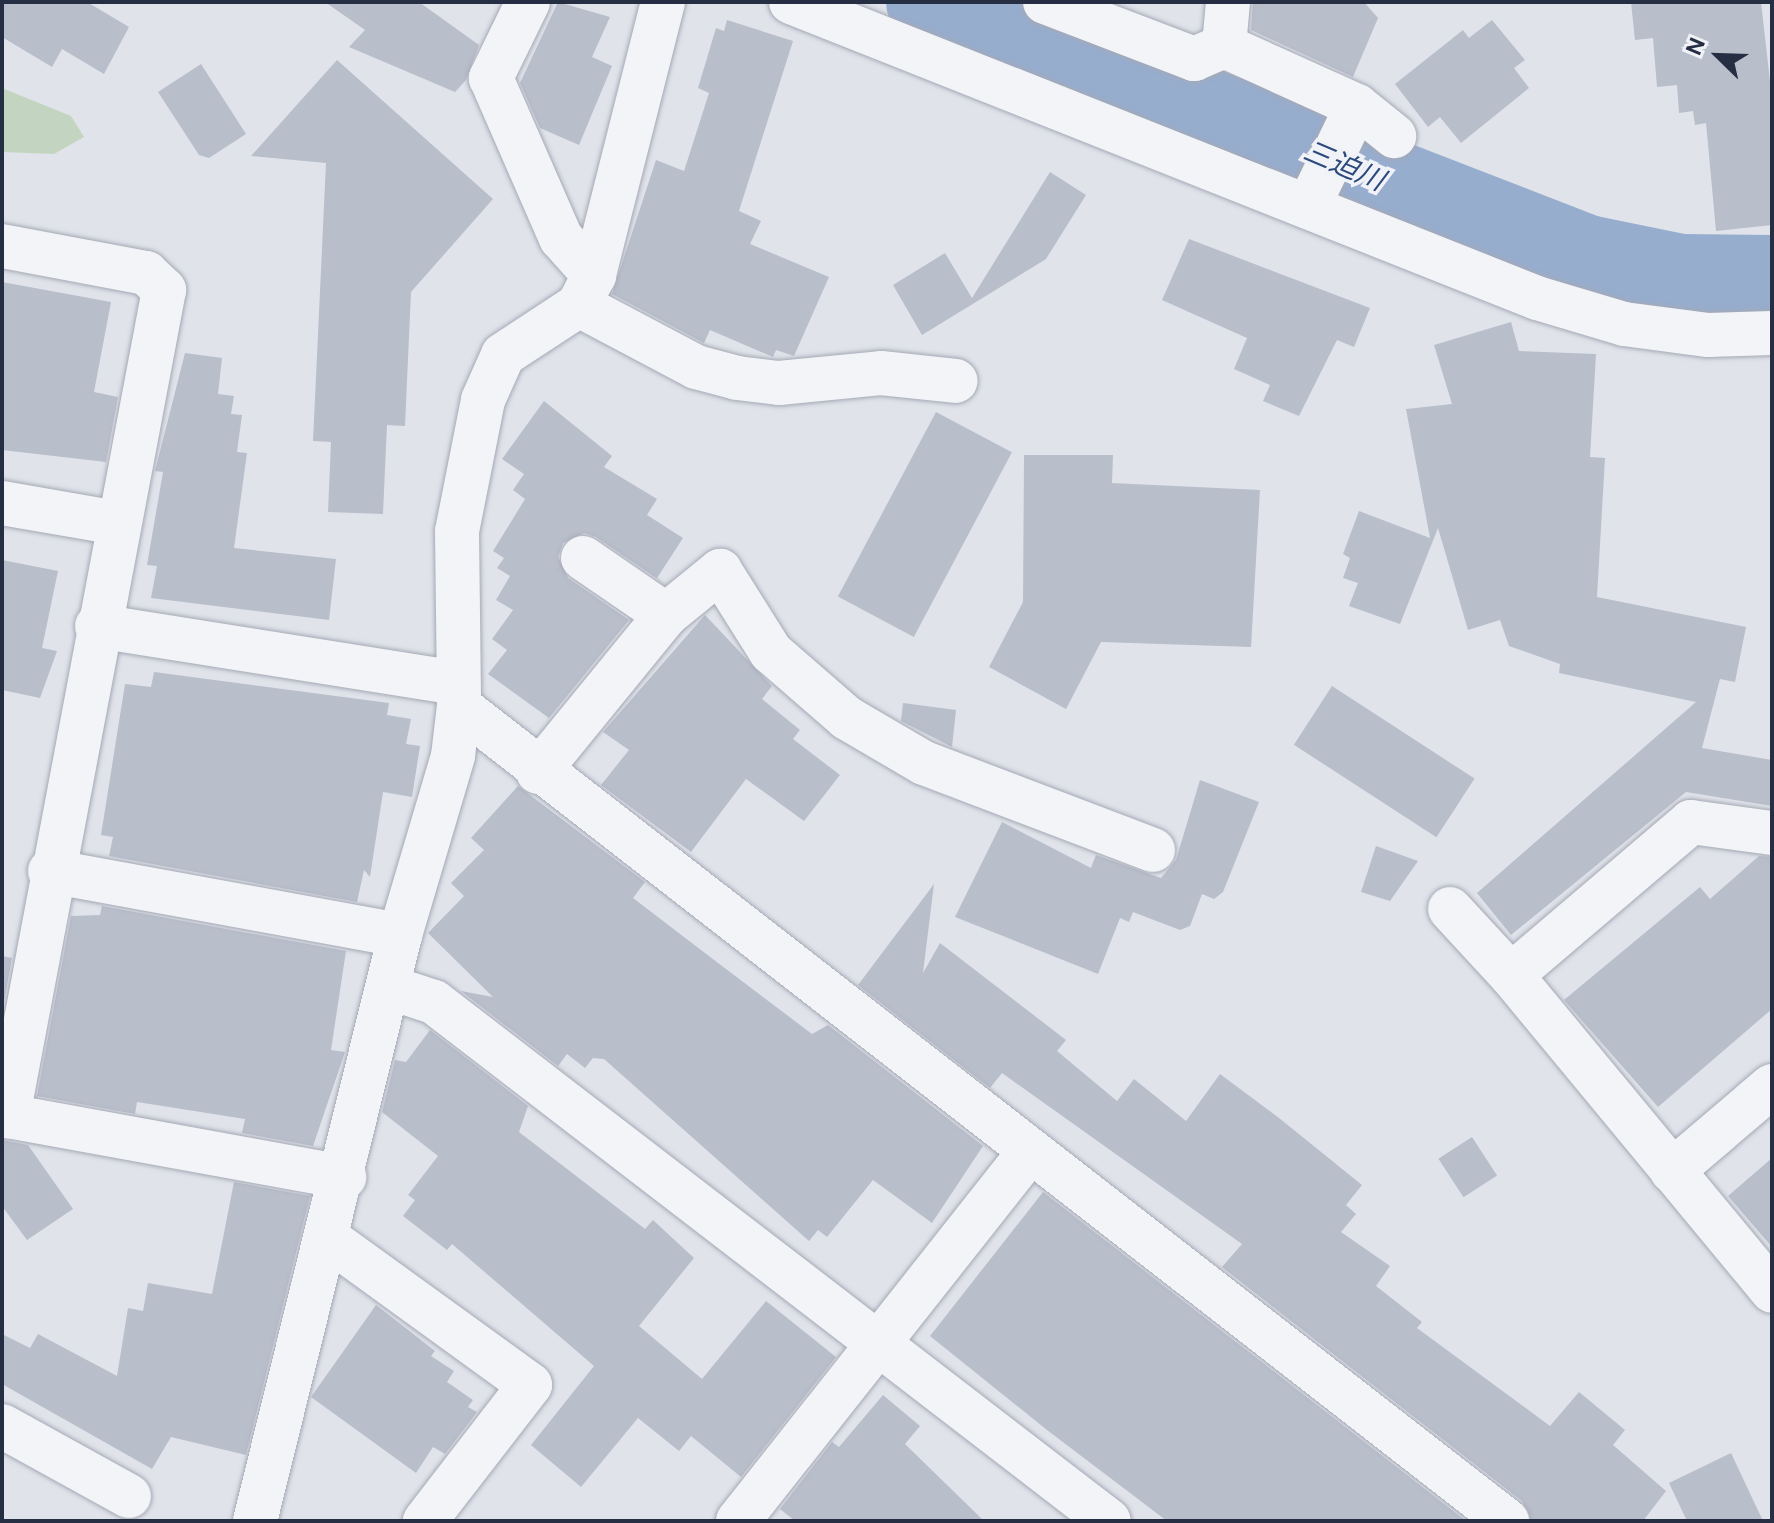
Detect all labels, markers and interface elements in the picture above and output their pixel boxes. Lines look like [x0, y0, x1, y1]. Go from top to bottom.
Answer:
north arrow [1678, 16, 1758, 96]
text: N [1679, 33, 1712, 59]
water label: 三迫川 [1299, 134, 1389, 198]

